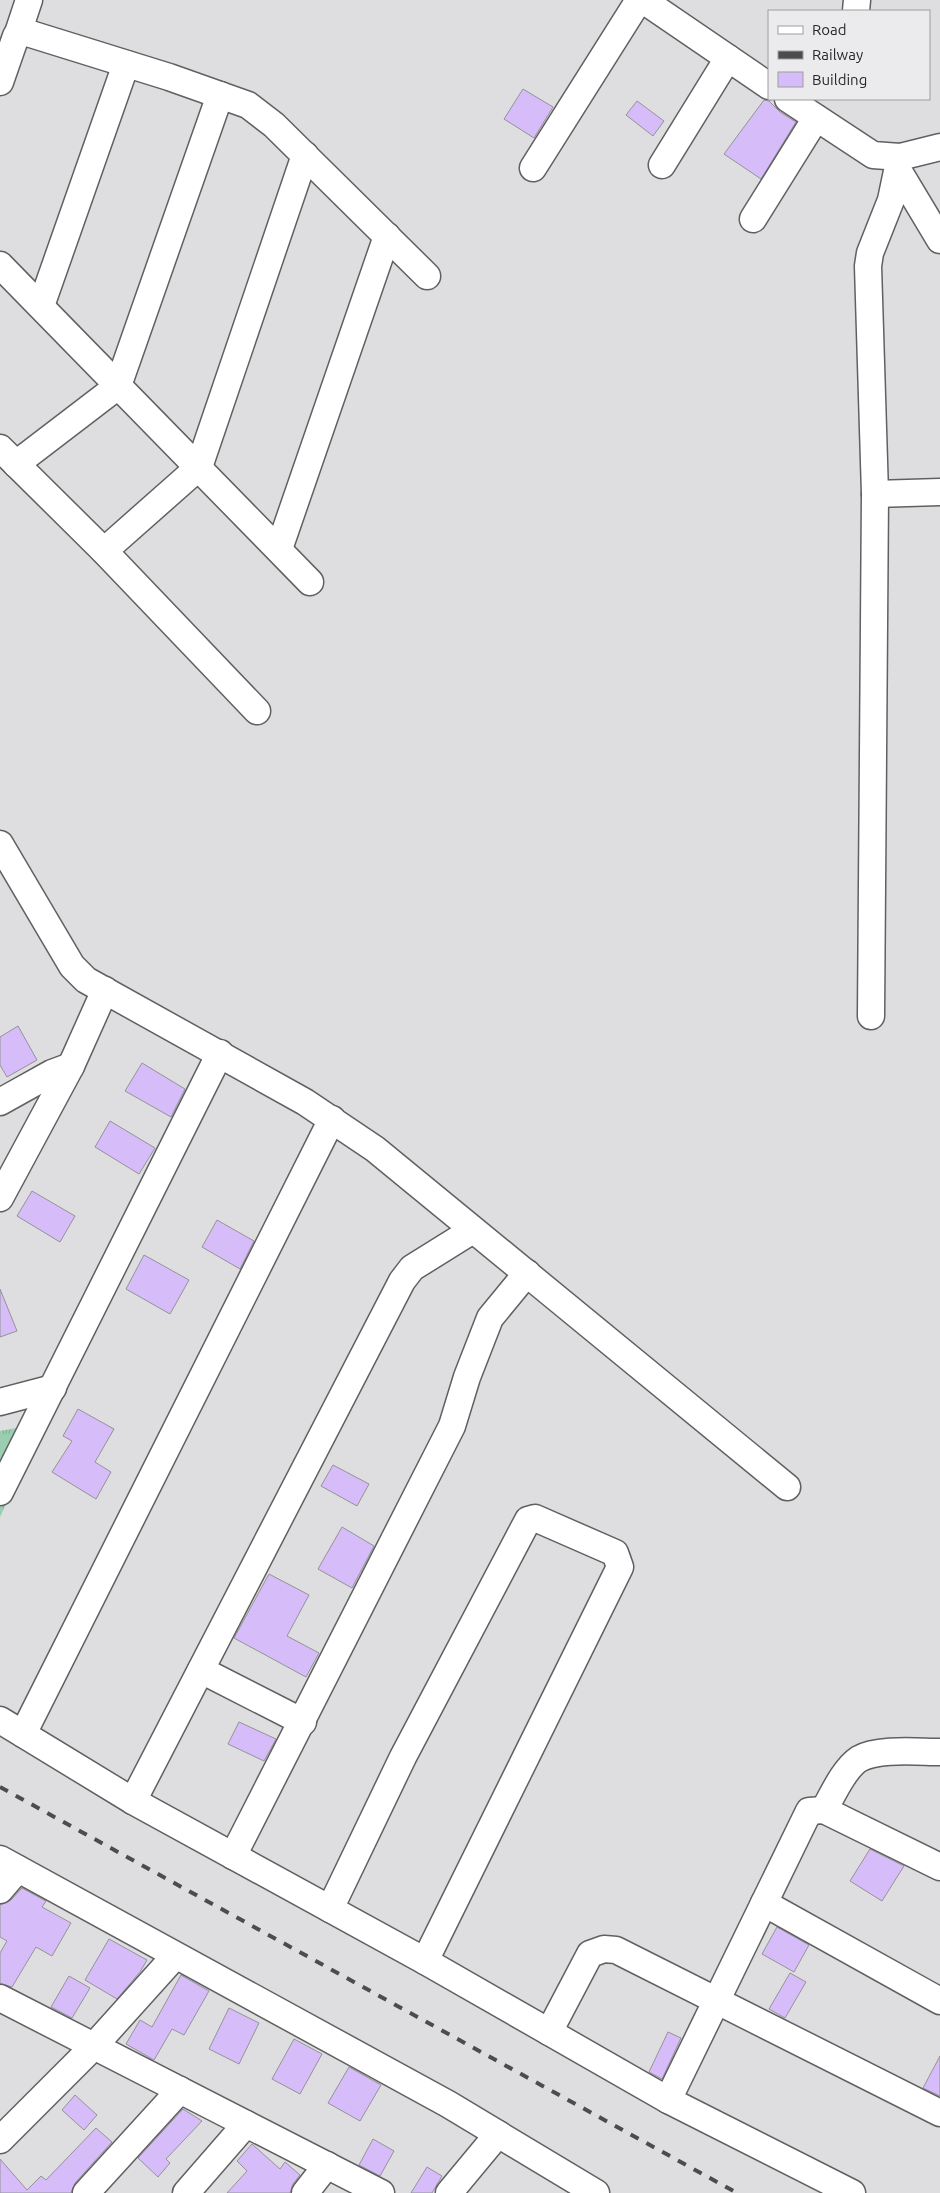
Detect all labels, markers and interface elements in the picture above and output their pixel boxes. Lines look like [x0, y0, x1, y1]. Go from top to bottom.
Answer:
legend [768, 10, 930, 100]
text: Road [812, 21, 847, 38]
text: Railway [812, 46, 863, 63]
text: Building [812, 71, 867, 88]

